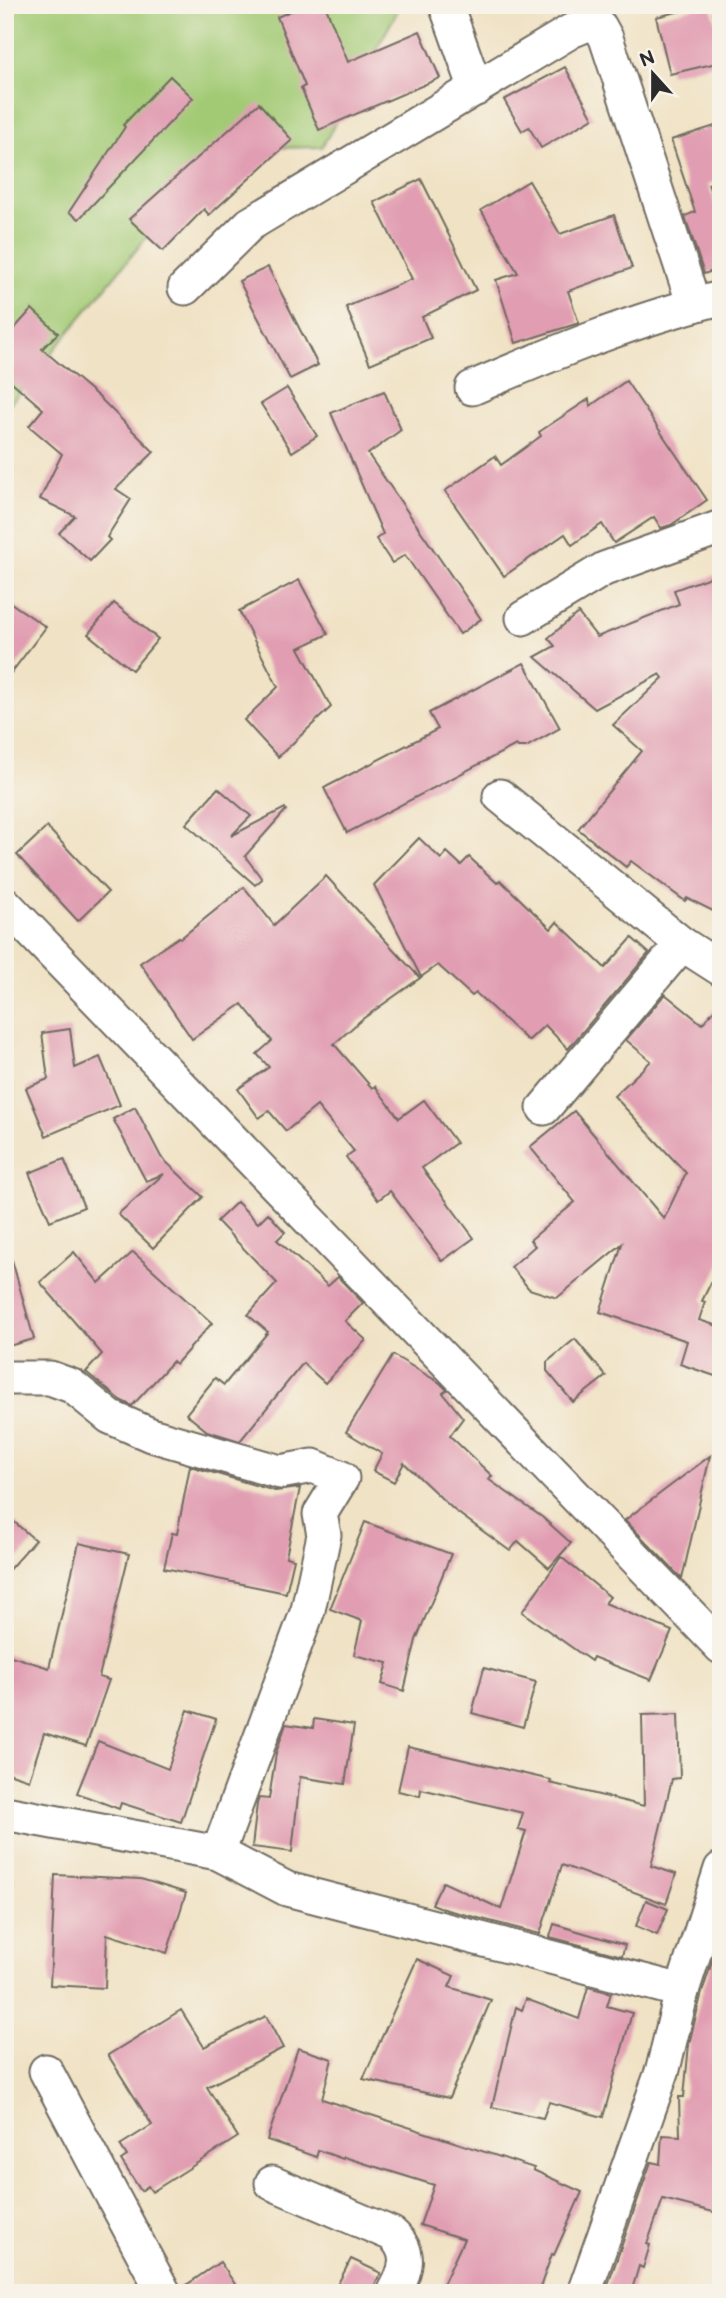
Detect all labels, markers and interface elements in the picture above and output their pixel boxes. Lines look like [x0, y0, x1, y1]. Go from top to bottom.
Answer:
north arrow [618, 38, 688, 108]
text: N [637, 46, 658, 73]

